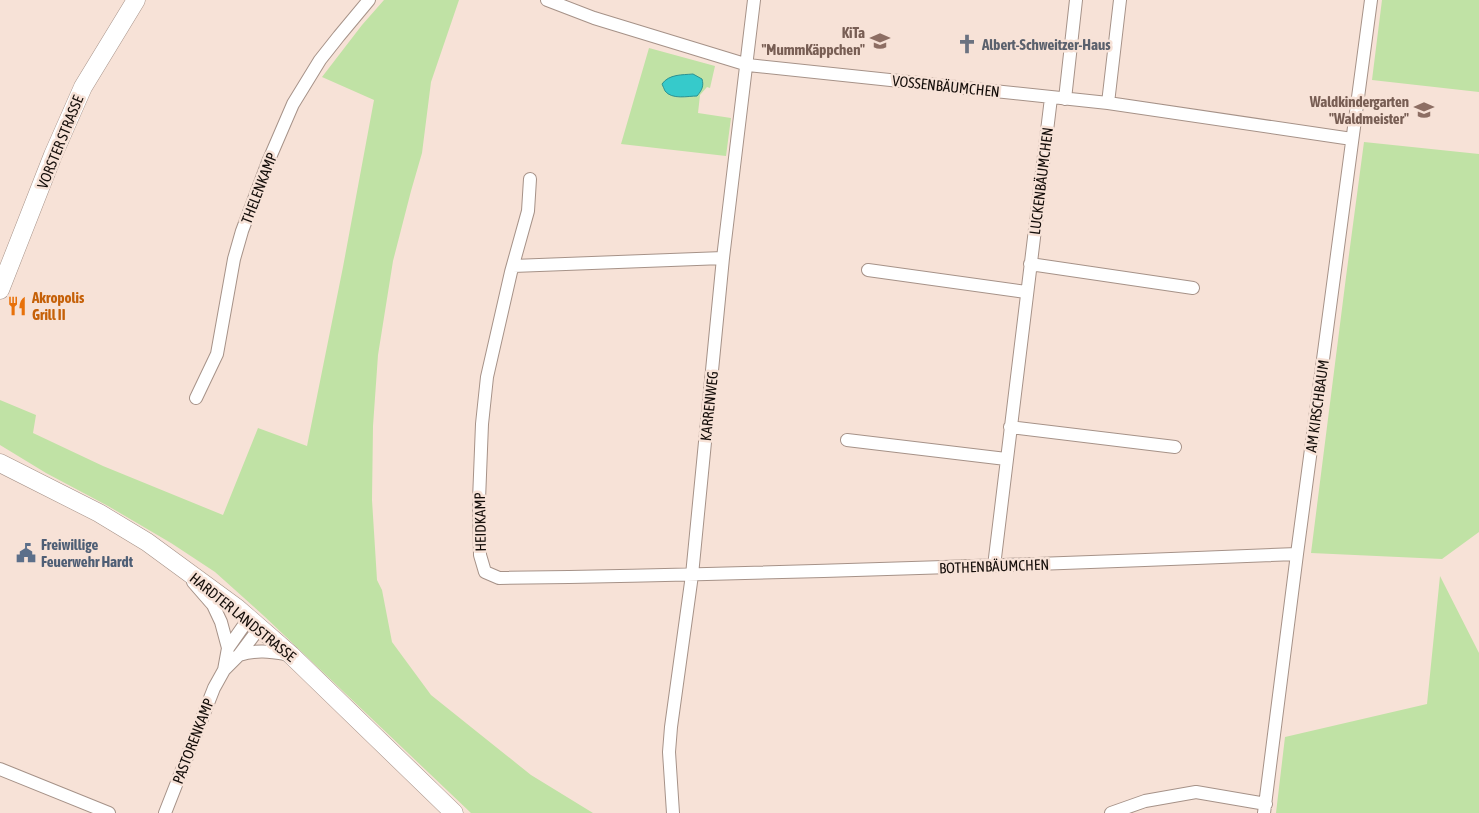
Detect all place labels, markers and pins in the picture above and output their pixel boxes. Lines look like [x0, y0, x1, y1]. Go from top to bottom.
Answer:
place label: KiTa "MummKäppchen" [761, 24, 865, 58]
school or university icon: KiTa "MummKäppchen" [869, 30, 891, 52]
church icon: Albert-Schweitzer-Haus [956, 33, 978, 55]
place label: Albert-Schweitzer-Haus [981, 36, 1111, 53]
place label: Waldkindergarten "Waldmeister" [1309, 93, 1409, 127]
school or university icon: Waldkindergarten "Waldmeister" [1413, 99, 1435, 121]
place label: Akropolis Grill II [31, 289, 85, 323]
restaurant icon: Akropolis Grill II [6, 295, 28, 317]
place label: Freiwillige Feuerwehr Hardt [41, 536, 134, 570]
public building icon: Freiwillige Feuerwehr Hardt [15, 542, 37, 564]

